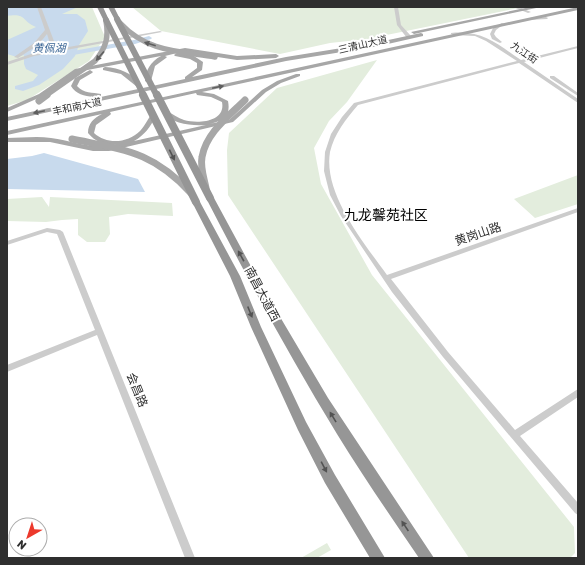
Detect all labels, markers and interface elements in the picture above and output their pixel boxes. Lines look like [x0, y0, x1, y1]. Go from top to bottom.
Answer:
street label: 三清山大道 [337, 34, 389, 56]
street label: 九江街 [508, 40, 540, 66]
one-way arrow [143, 41, 155, 47]
water label: 黄佩湖 [33, 42, 67, 55]
one-way arrow [95, 50, 104, 61]
one-way arrow [211, 84, 224, 90]
street label: 丰和南大道 [51, 96, 103, 118]
one-way arrow [33, 109, 45, 115]
one-way arrow [169, 150, 175, 161]
district label: 九龙馨苑社区 [344, 207, 428, 224]
street label: 黄岗山路 [453, 220, 503, 248]
one-way arrow [238, 250, 244, 262]
street label: 南昌大道西 [242, 264, 282, 324]
one-way arrow [247, 307, 253, 319]
street label: 会昌路 [124, 371, 150, 409]
one-way arrow [330, 411, 337, 423]
one-way arrow [320, 462, 327, 473]
north arrow [8, 517, 48, 557]
one-way arrow [401, 521, 409, 531]
text: N [15, 537, 29, 552]

